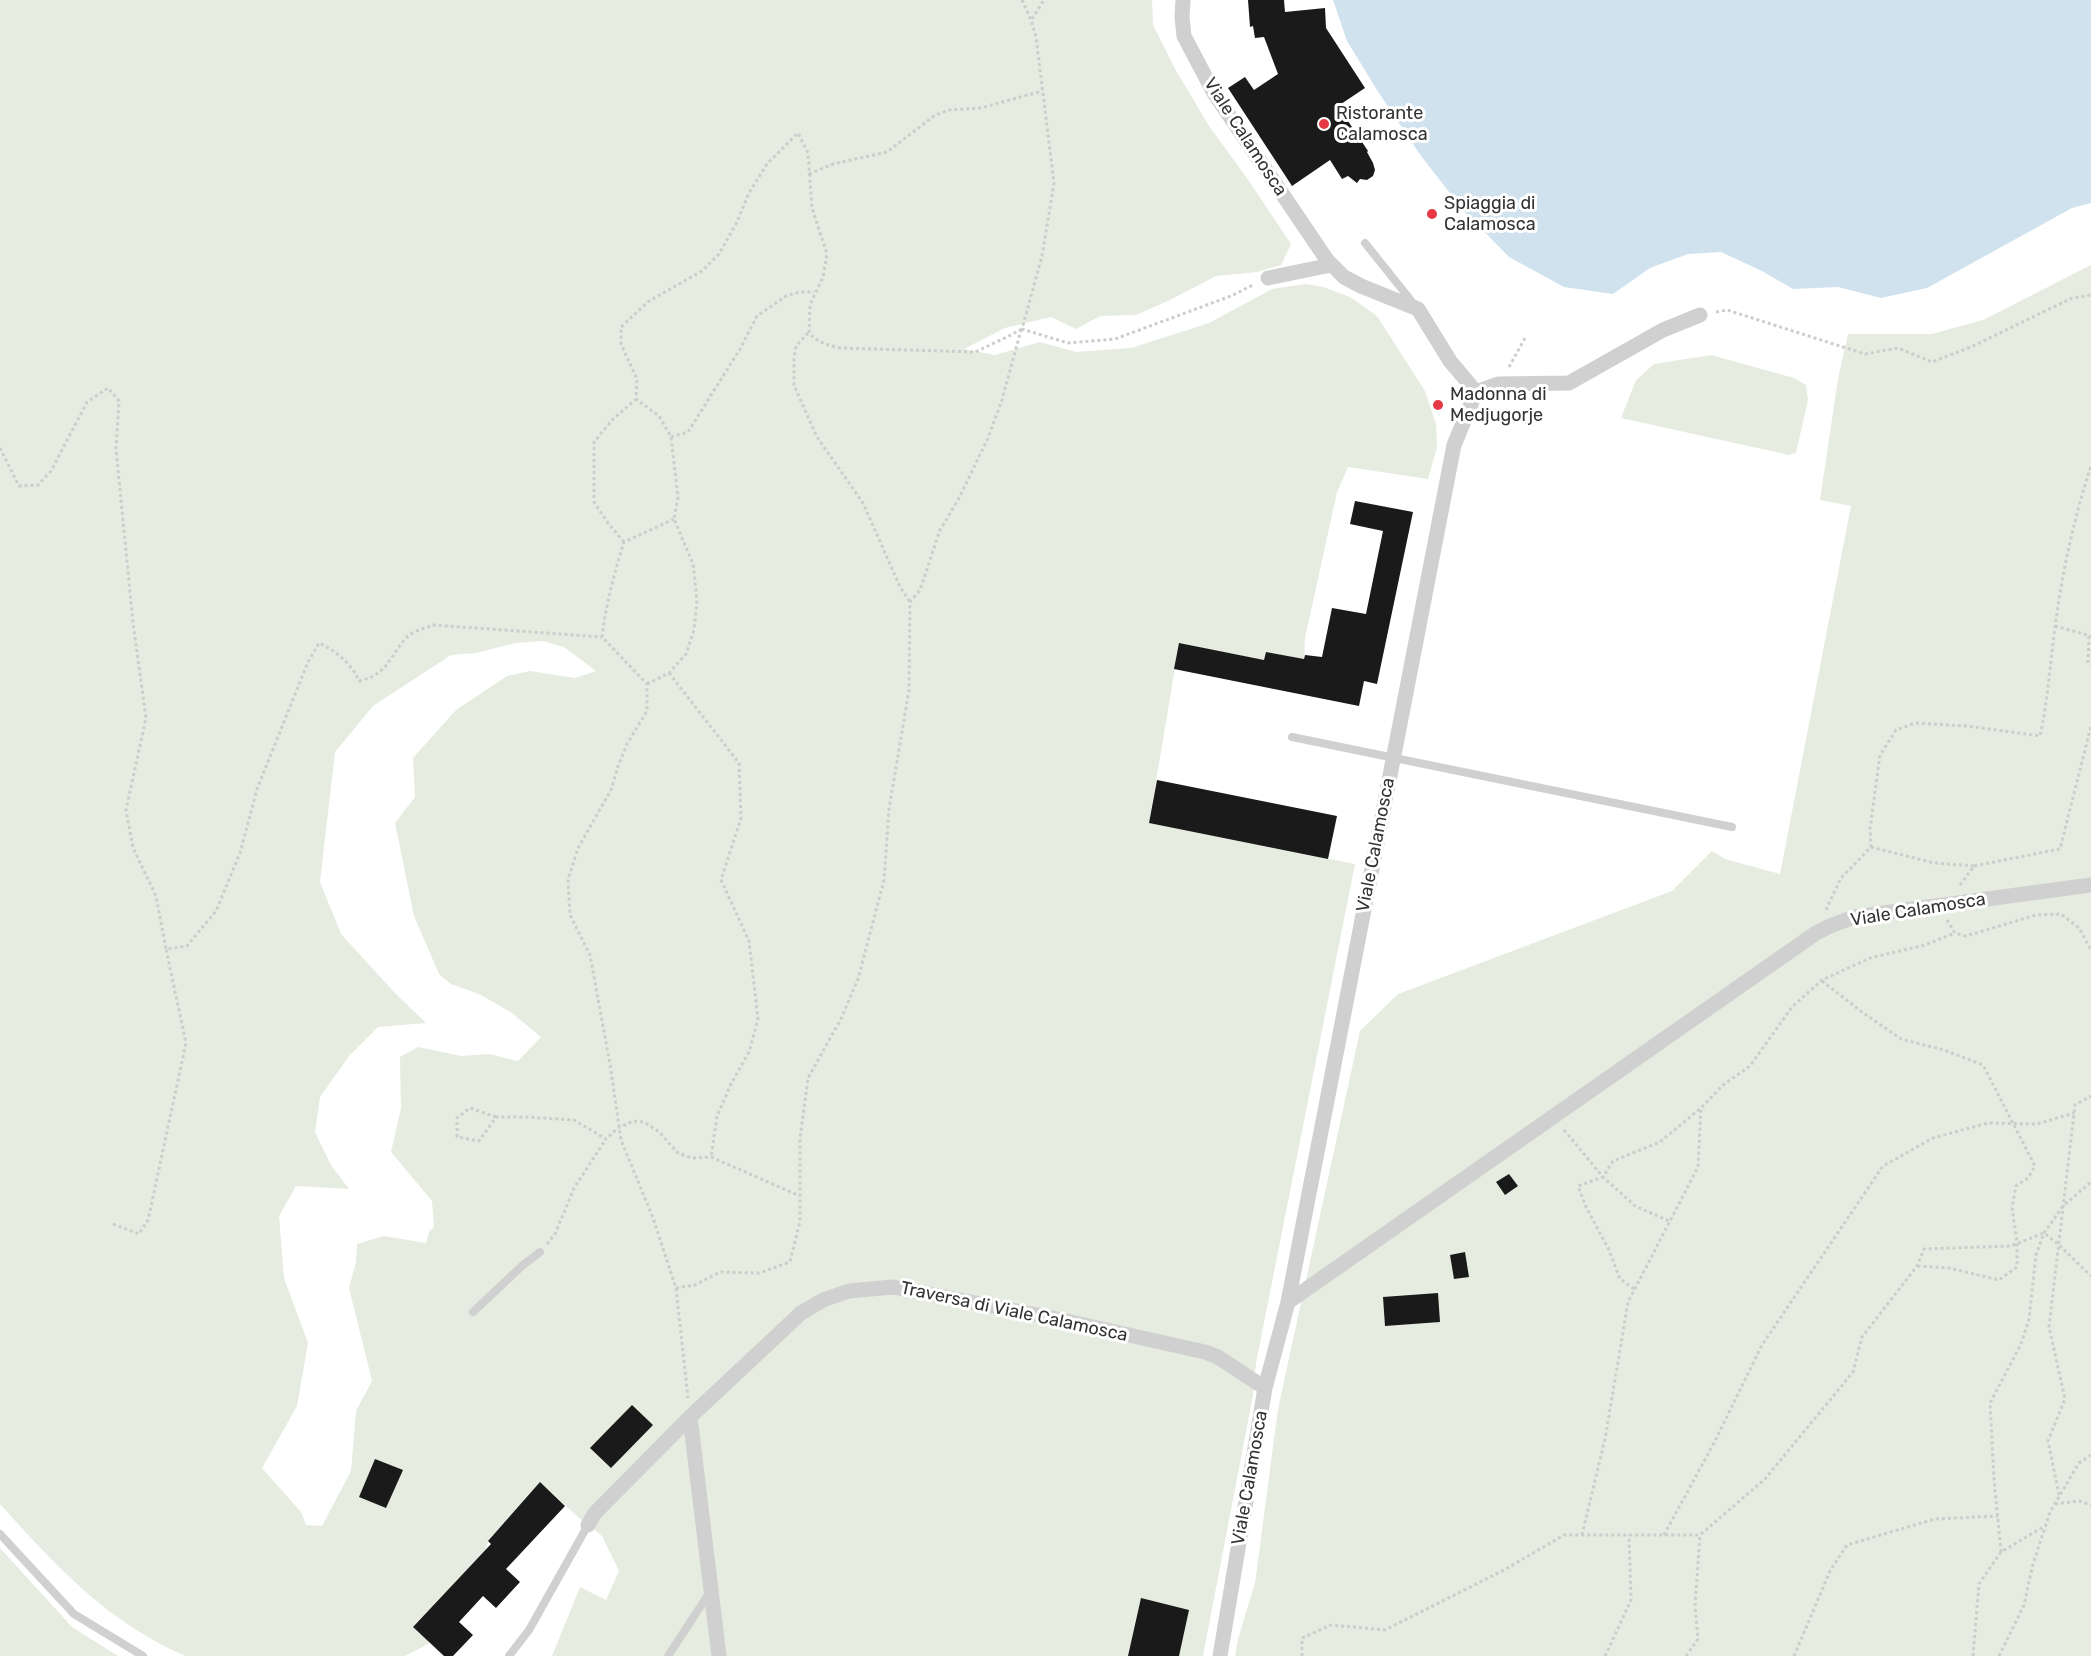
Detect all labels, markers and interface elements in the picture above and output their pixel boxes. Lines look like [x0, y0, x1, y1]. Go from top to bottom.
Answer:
street label: Viale Calamosca [1199, 74, 1291, 200]
place label: Ristorante Calamosca [1336, 103, 1428, 146]
marker: Ristorante Calamosca [1317, 117, 1331, 131]
place label: Spiaggia di Calamosca [1444, 193, 1536, 236]
marker: Spiaggia di Calamosca [1425, 207, 1439, 221]
place label: Madonna di Medjugorje [1450, 384, 1546, 426]
marker: Madonna di Medjugorje [1431, 398, 1445, 412]
street label: Viale Calamosca [1352, 776, 1400, 914]
street label: Viale Calamosca [1849, 889, 1987, 931]
street label: Traversa di Viale Calamosca [899, 1277, 1129, 1347]
street label: Viale Calamosca [1228, 1409, 1272, 1547]

